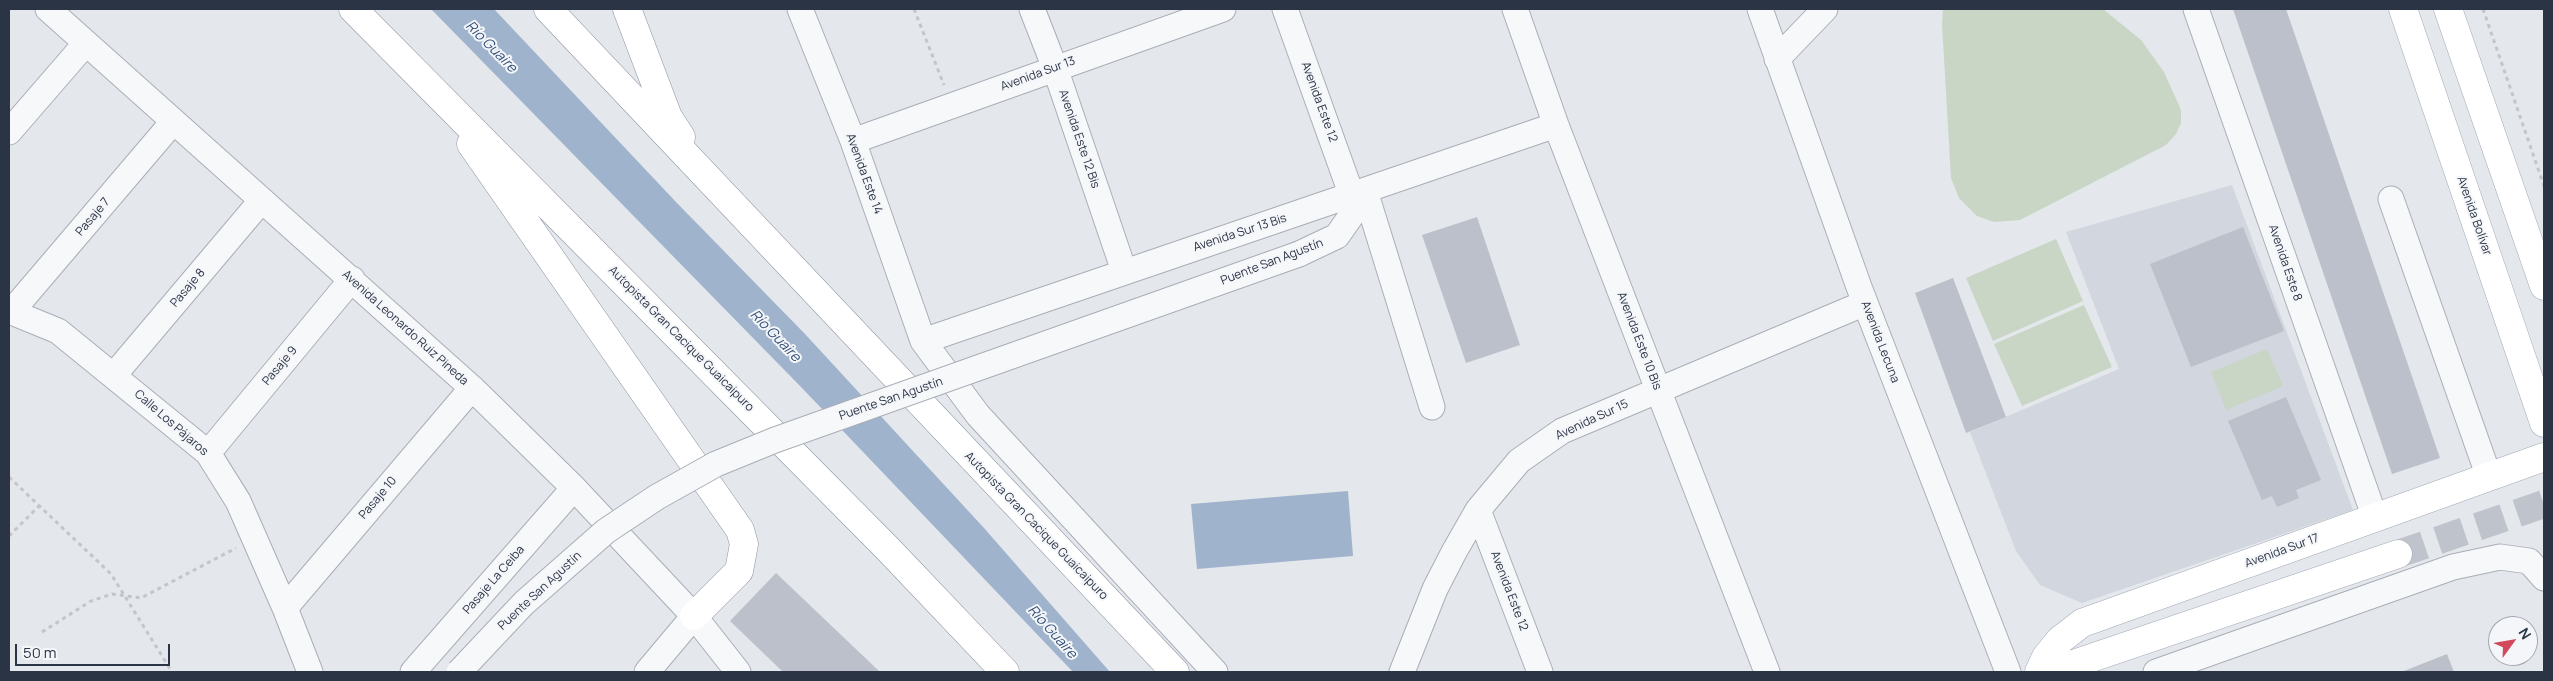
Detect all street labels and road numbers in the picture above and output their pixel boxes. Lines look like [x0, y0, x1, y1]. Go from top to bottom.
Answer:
street label: Avenida Sur 13 [999, 54, 1077, 94]
street label: Avenida Este 12 [1298, 60, 1340, 144]
street label: Avenida Este 12 Bis [1055, 88, 1103, 190]
street label: Avenida Este 14 [843, 132, 885, 216]
street label: Avenida Bolívar [2454, 175, 2494, 257]
street label: Pasaje 7 [73, 195, 113, 239]
street label: Avenida Sur 13 Bis [1191, 211, 1289, 255]
street label: Avenida Este 8 [2265, 223, 2305, 303]
street label: Puente San Agustín [1219, 236, 1325, 288]
street label: Autopista Gran Cacique Guaicaipuro [605, 263, 757, 415]
street label: Pasaje 8 [168, 266, 208, 310]
street label: Avenida Leonardo Ruiz Pineda [339, 267, 471, 389]
street label: Avenida Este 10 Bis [1614, 290, 1664, 392]
street label: Avenida Lecuna [1858, 299, 1902, 385]
street label: Pasaje 9 [260, 344, 300, 388]
street label: Puente San Agustín [837, 374, 945, 424]
street label: Calle Los Pájaros [131, 387, 211, 459]
street label: Avenida Sur 15 [1553, 397, 1631, 443]
street label: Autopista Gran Cacique Guaicaipuro [961, 449, 1111, 603]
street label: Pasaje 10 [356, 474, 400, 522]
street label: Avenida Sur 17 [2243, 531, 2321, 571]
street label: Pasaje La Ceiba [460, 543, 528, 617]
street label: Puente San Agustín [495, 549, 585, 633]
street label: Avenida Este 12 [1487, 549, 1531, 633]

